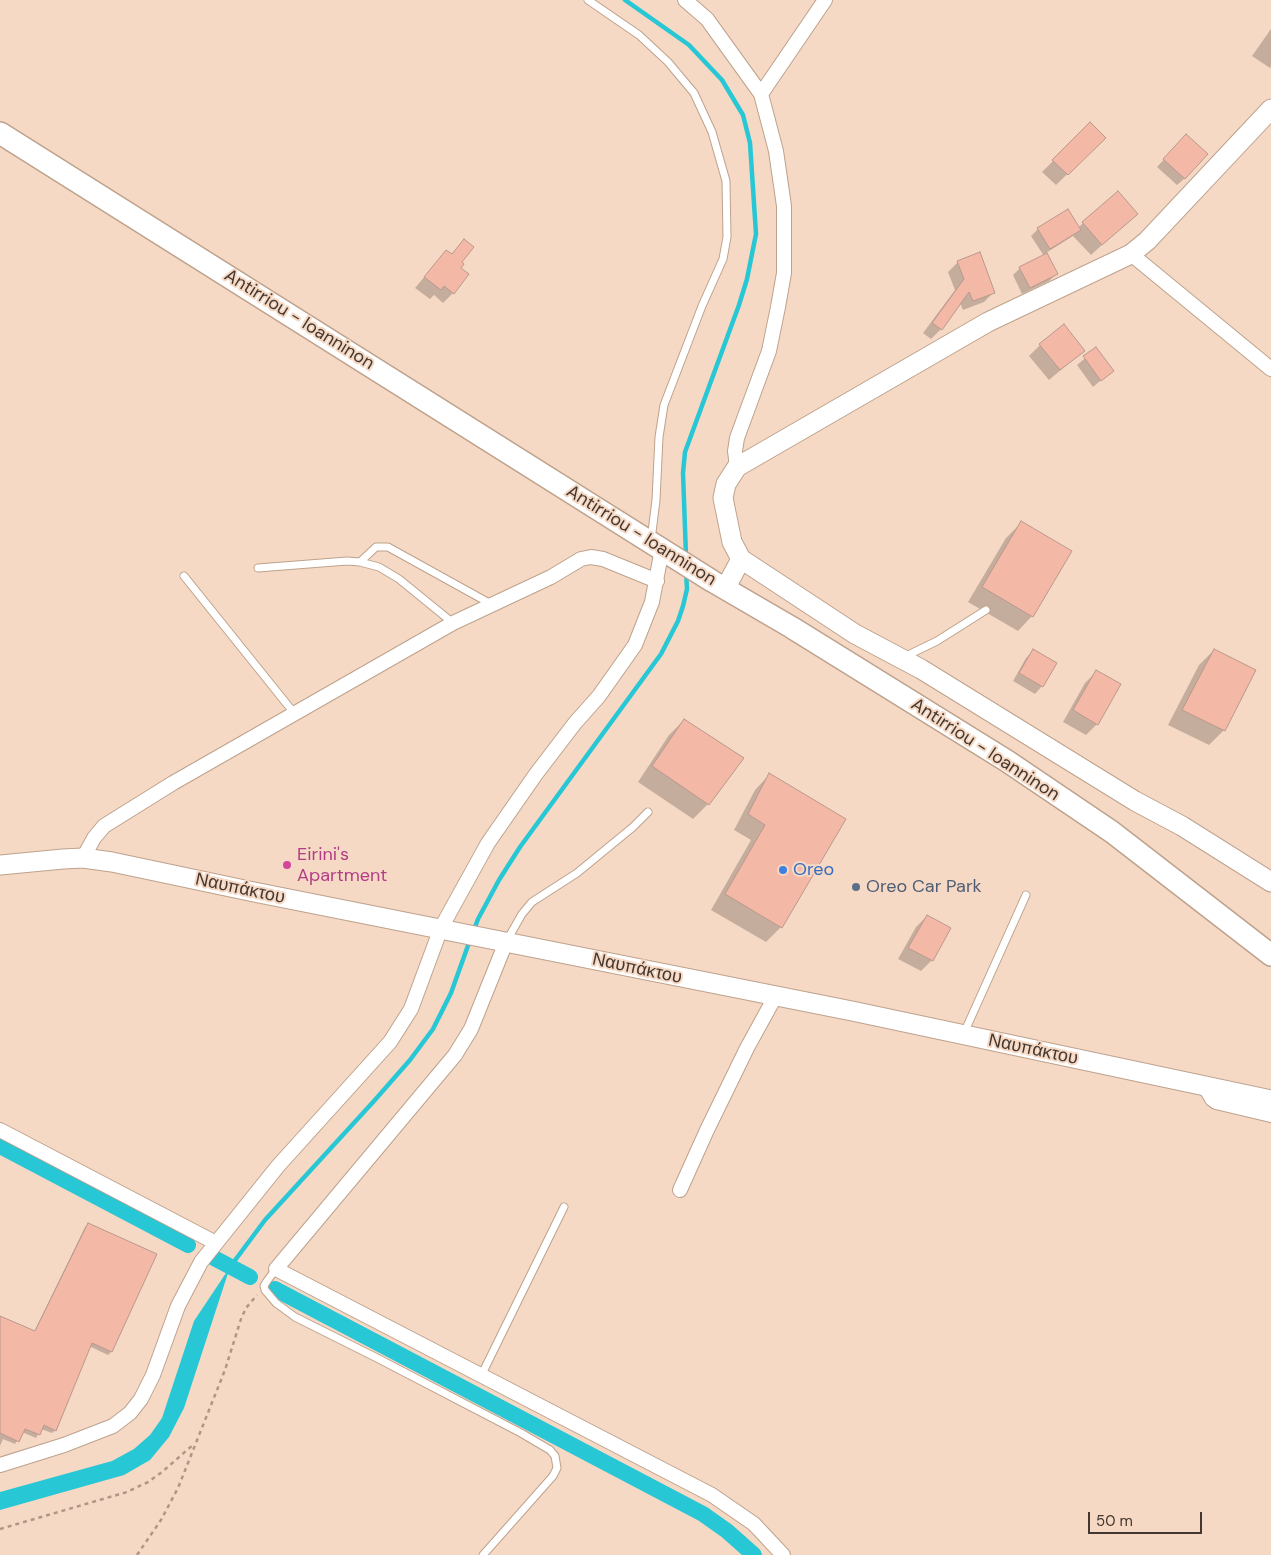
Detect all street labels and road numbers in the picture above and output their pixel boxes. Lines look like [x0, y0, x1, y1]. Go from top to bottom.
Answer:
street label: Antirriou - Ioanninon [220, 265, 378, 375]
street label: Antirriou - Ioanninon [562, 481, 720, 591]
street label: Antirriou - Ioanninon [907, 694, 1063, 806]
street label: Ναυπάκτου [193, 869, 287, 909]
street label: Ναυπάκτου [590, 949, 684, 989]
street label: Ναυπάκτου [986, 1030, 1080, 1070]

